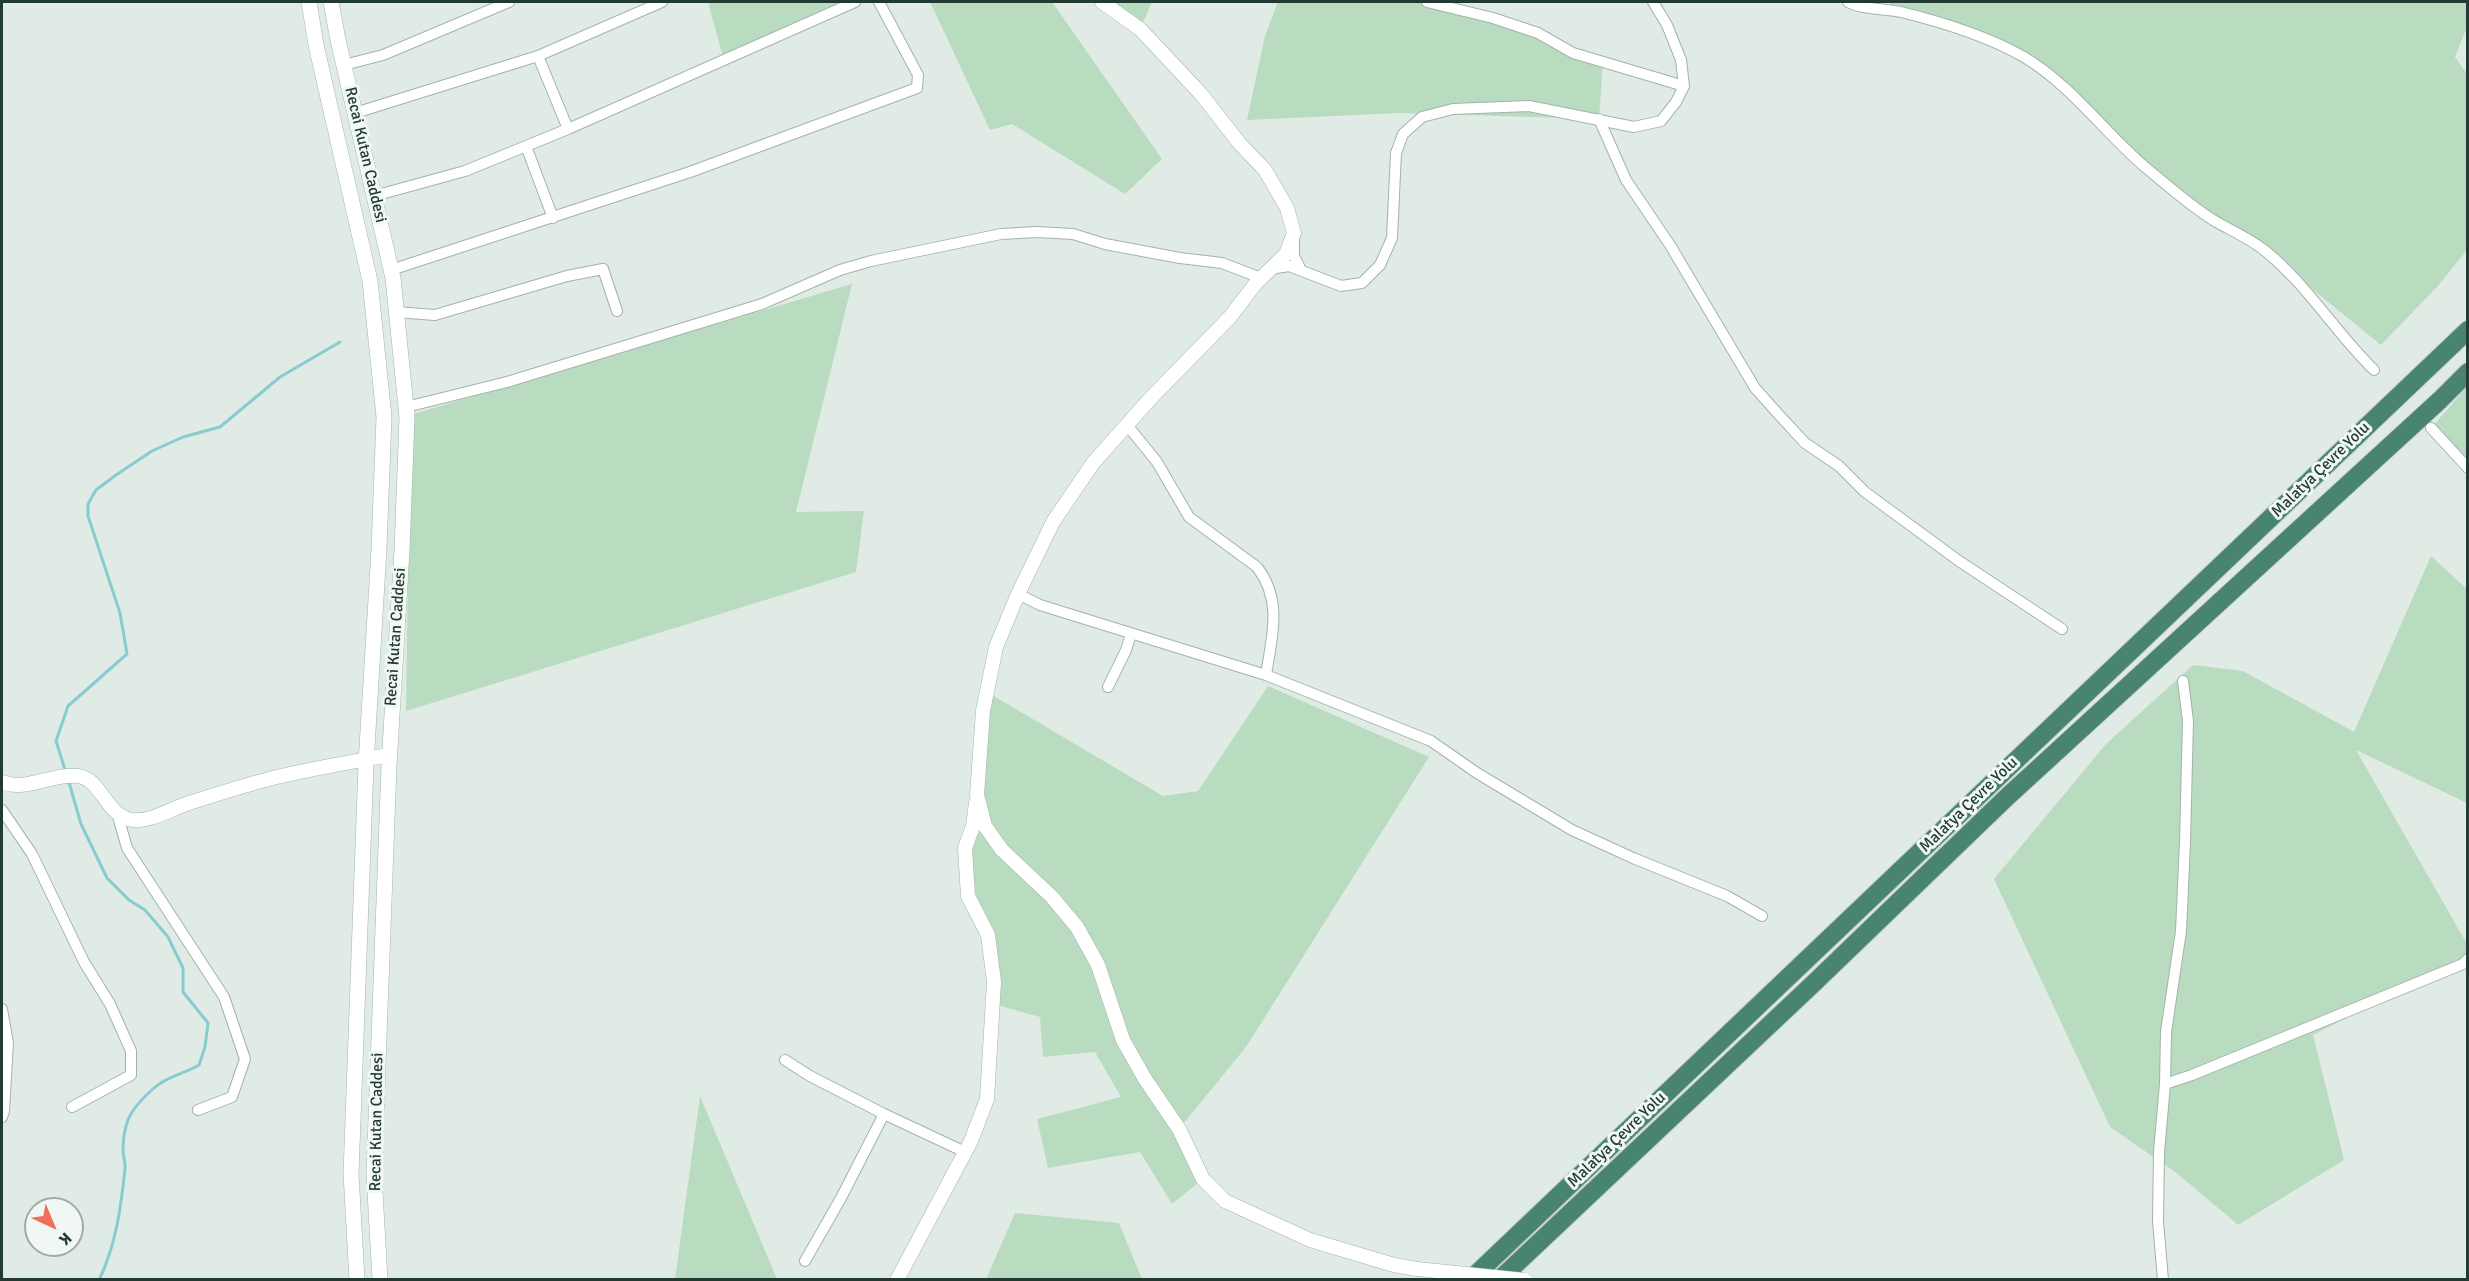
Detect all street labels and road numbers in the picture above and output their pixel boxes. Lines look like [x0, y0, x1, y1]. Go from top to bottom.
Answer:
street label: Recai Kutan Caddesi [340, 85, 390, 225]
street label: Malatya Çevre Yolu [2268, 418, 2374, 522]
street label: Recai Kutan Caddesi [382, 567, 410, 707]
street label: Malatya Çevre Yolu [1916, 753, 2022, 857]
street label: Recai Kutan Caddesi [366, 1052, 388, 1192]
street label: Malatya Çevre Yolu [1564, 1088, 1670, 1192]

